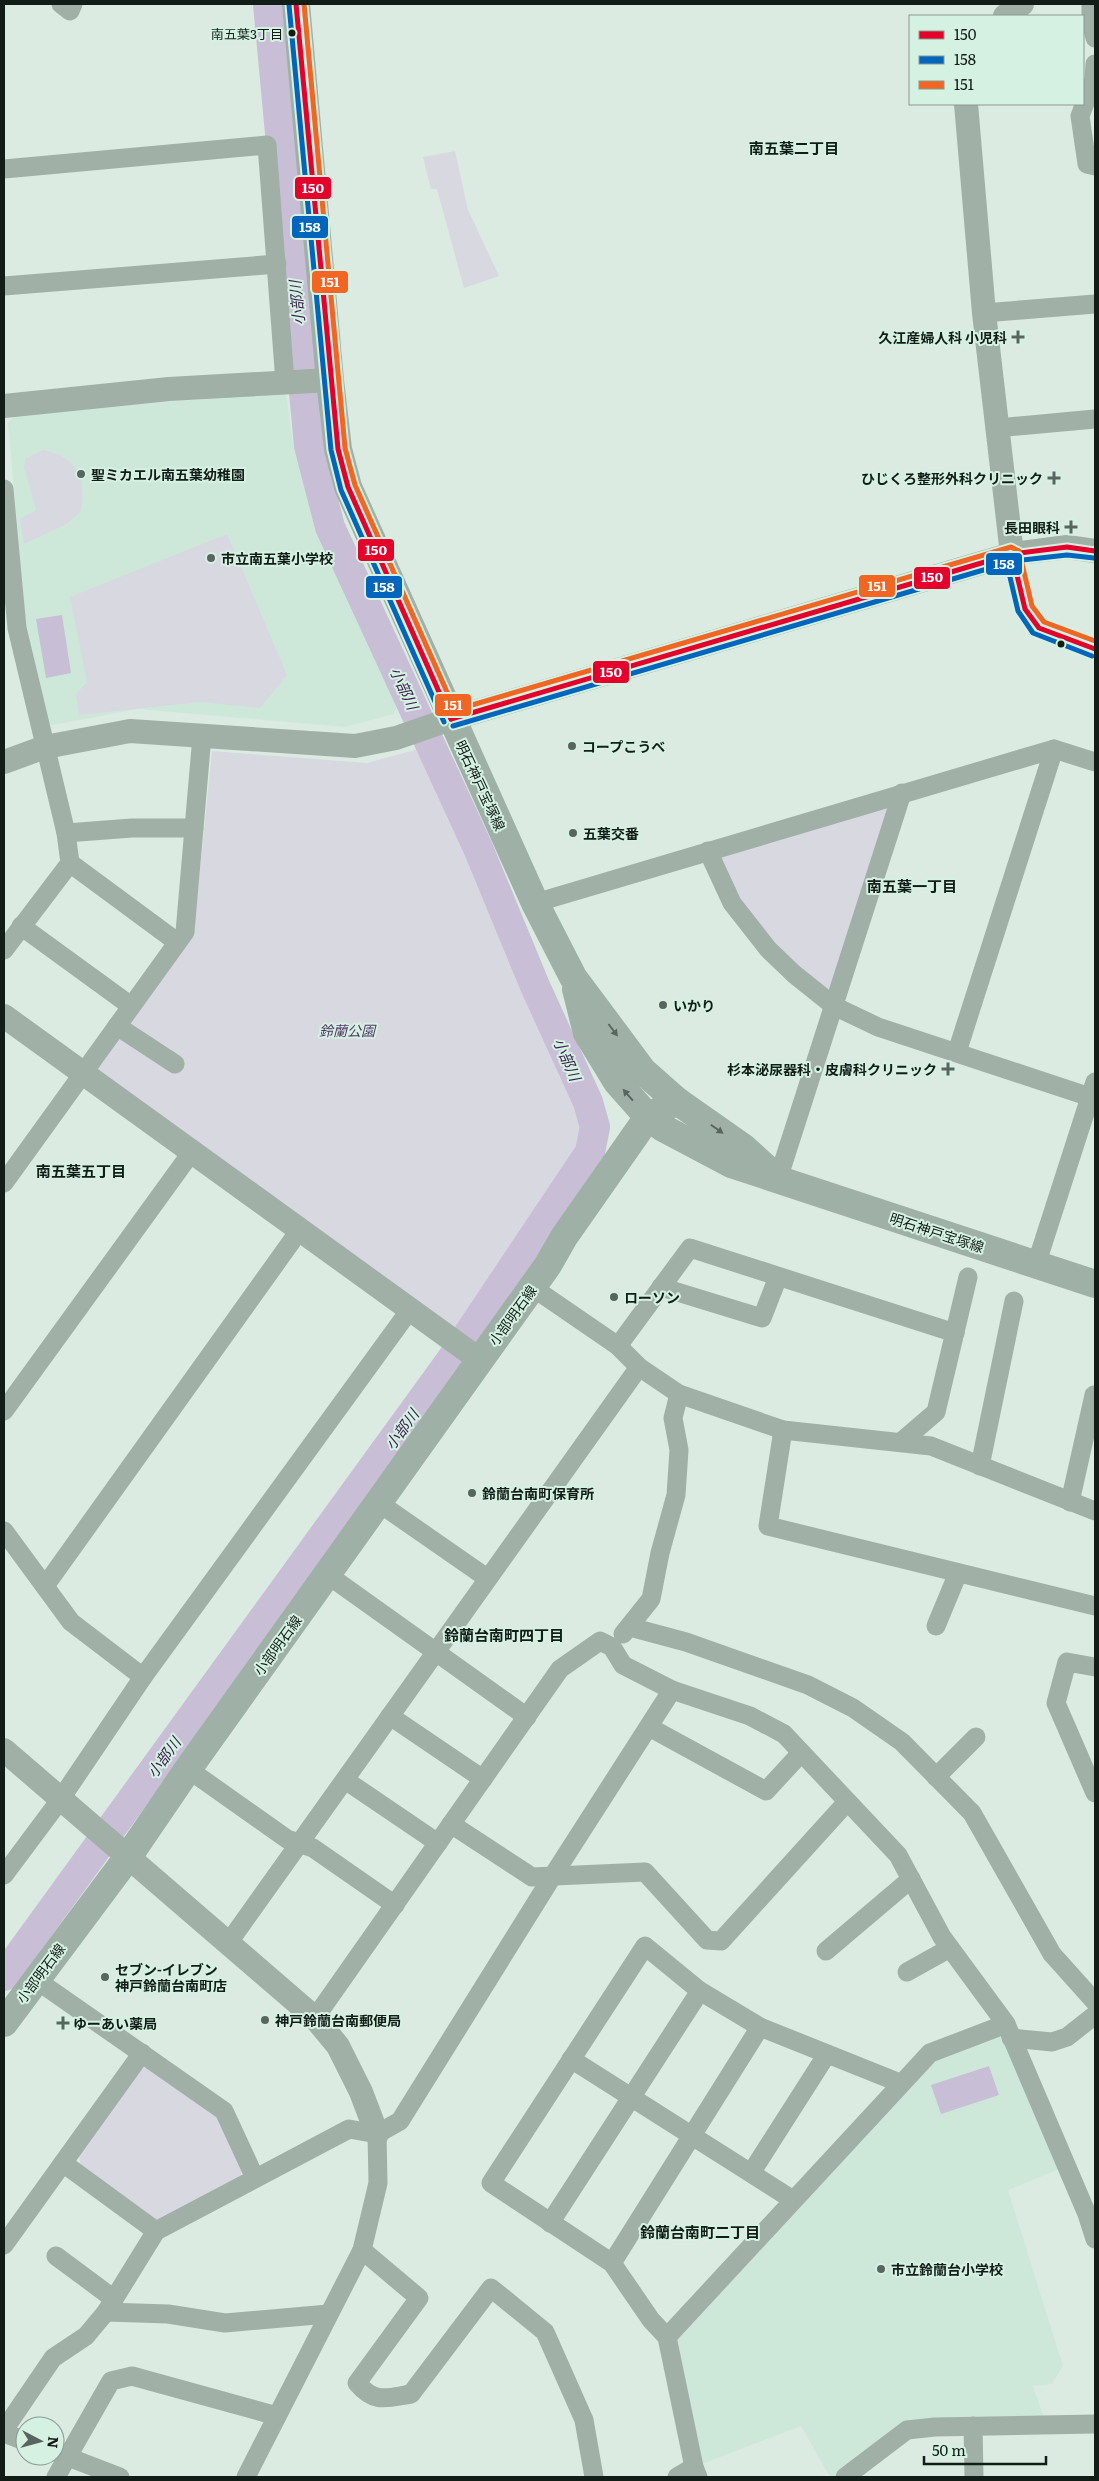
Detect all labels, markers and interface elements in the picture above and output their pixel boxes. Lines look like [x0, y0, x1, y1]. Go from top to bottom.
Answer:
legend [909, 15, 1084, 105]
text: 150 [954, 22, 977, 45]
place label: 南五葉3丁目 [211, 24, 283, 43]
marker: 南五葉3丁目 [287, 28, 297, 38]
text: 158 [954, 47, 976, 70]
text: 151 [954, 72, 974, 95]
district label: 南五葉二丁目 [749, 136, 839, 159]
line badge: 150 [294, 176, 332, 200]
text: 150 [302, 177, 324, 197]
line badge: 158 [291, 215, 329, 239]
text: 158 [299, 216, 321, 236]
line badge: 151 [311, 270, 349, 294]
text: 151 [320, 271, 340, 291]
water label: 小部川 [282, 278, 309, 326]
place label: 久江産婦人科 小児科 [878, 327, 1007, 347]
marker: 久江産婦人科 小児科 [1011, 330, 1025, 344]
place label: 聖ミカエル南五葉幼稚園 [91, 464, 245, 484]
marker: 聖ミカエル南五葉幼稚園 [75, 468, 87, 480]
place label: ひじくろ整形外科クリニック [861, 468, 1043, 488]
marker: ひじくろ整形外科クリニック [1047, 471, 1061, 485]
place label: 長田眼科 [1004, 517, 1060, 537]
marker: 長田眼科 [1064, 520, 1078, 534]
line badge: 150 [357, 538, 395, 562]
text: 150 [365, 539, 387, 559]
place label: 市立南五葉小学校 [221, 548, 333, 568]
marker: 市立南五葉小学校 [205, 552, 217, 564]
line badge: 158 [985, 552, 1023, 576]
text: 158 [993, 553, 1015, 573]
line badge: 150 [913, 566, 951, 590]
text: 150 [921, 566, 943, 586]
line badge: 151 [858, 574, 896, 598]
line badge: 158 [365, 575, 403, 599]
text: 151 [867, 575, 887, 595]
text: 158 [373, 576, 395, 596]
unlabelled marker [1056, 639, 1066, 649]
line badge: 150 [592, 660, 630, 684]
text: 150 [600, 661, 622, 681]
water label: 小部川 [385, 663, 426, 715]
line badge: 151 [434, 693, 472, 717]
text: 151 [443, 694, 463, 714]
street label: 明石神戸宝塚線 [451, 736, 511, 834]
place label: コープこうべ [582, 736, 665, 756]
marker: コープこうべ [566, 740, 578, 752]
place label: 五葉交番 [583, 823, 639, 843]
marker: 五葉交番 [567, 827, 579, 839]
district label: 南五葉一丁目 [867, 874, 957, 897]
place label: いかり [673, 995, 715, 1015]
marker: いかり [657, 999, 669, 1011]
park label: 鈴蘭公園 [319, 1020, 377, 1040]
one-way arrow [607, 1023, 618, 1036]
water label: 小部川 [548, 1034, 588, 1086]
place label: 杉本泌尿器科・皮膚科クリニック [727, 1059, 937, 1079]
marker: 杉本泌尿器科・皮膚科クリニック [941, 1062, 955, 1076]
one-way arrow [622, 1089, 634, 1101]
one-way arrow [710, 1124, 724, 1134]
district label: 南五葉五丁目 [36, 1159, 126, 1182]
street label: 明石神戸宝塚線 [887, 1207, 987, 1257]
street label: 小部明石線 [483, 1281, 541, 1349]
place label: ローソン [624, 1287, 680, 1307]
marker: ローソン [608, 1291, 620, 1303]
water label: 小部川 [378, 1402, 425, 1454]
place label: 鈴蘭台南町保育所 [482, 1483, 594, 1503]
marker: 鈴蘭台南町保育所 [466, 1487, 478, 1499]
street label: 小部明石線 [248, 1611, 306, 1679]
district label: 鈴蘭台南町四丁目 [444, 1623, 564, 1646]
water label: 小部川 [140, 1730, 187, 1782]
street label: 小部明石線 [11, 1939, 69, 2007]
place label: セブン-イレブン 神戸鈴蘭台南町店 [115, 1959, 227, 1995]
marker: セブン-イレブン 神戸鈴蘭台南町店 [99, 1971, 111, 1983]
place label: 神戸鈴蘭台南郵便局 [275, 2010, 401, 2030]
place label: ゆーあい薬局 [73, 2013, 157, 2033]
marker: 神戸鈴蘭台南郵便局 [259, 2014, 271, 2026]
marker: ゆーあい薬局 [57, 2017, 69, 2029]
district label: 鈴蘭台南町二丁目 [640, 2220, 760, 2243]
place label: 市立鈴蘭台小学校 [891, 2259, 1003, 2279]
marker: 市立鈴蘭台小学校 [875, 2263, 887, 2275]
north arrow [15, 2416, 65, 2466]
scale bar [924, 2434, 1046, 2466]
text: N [43, 2436, 64, 2450]
text: 50 m [932, 2438, 966, 2461]

